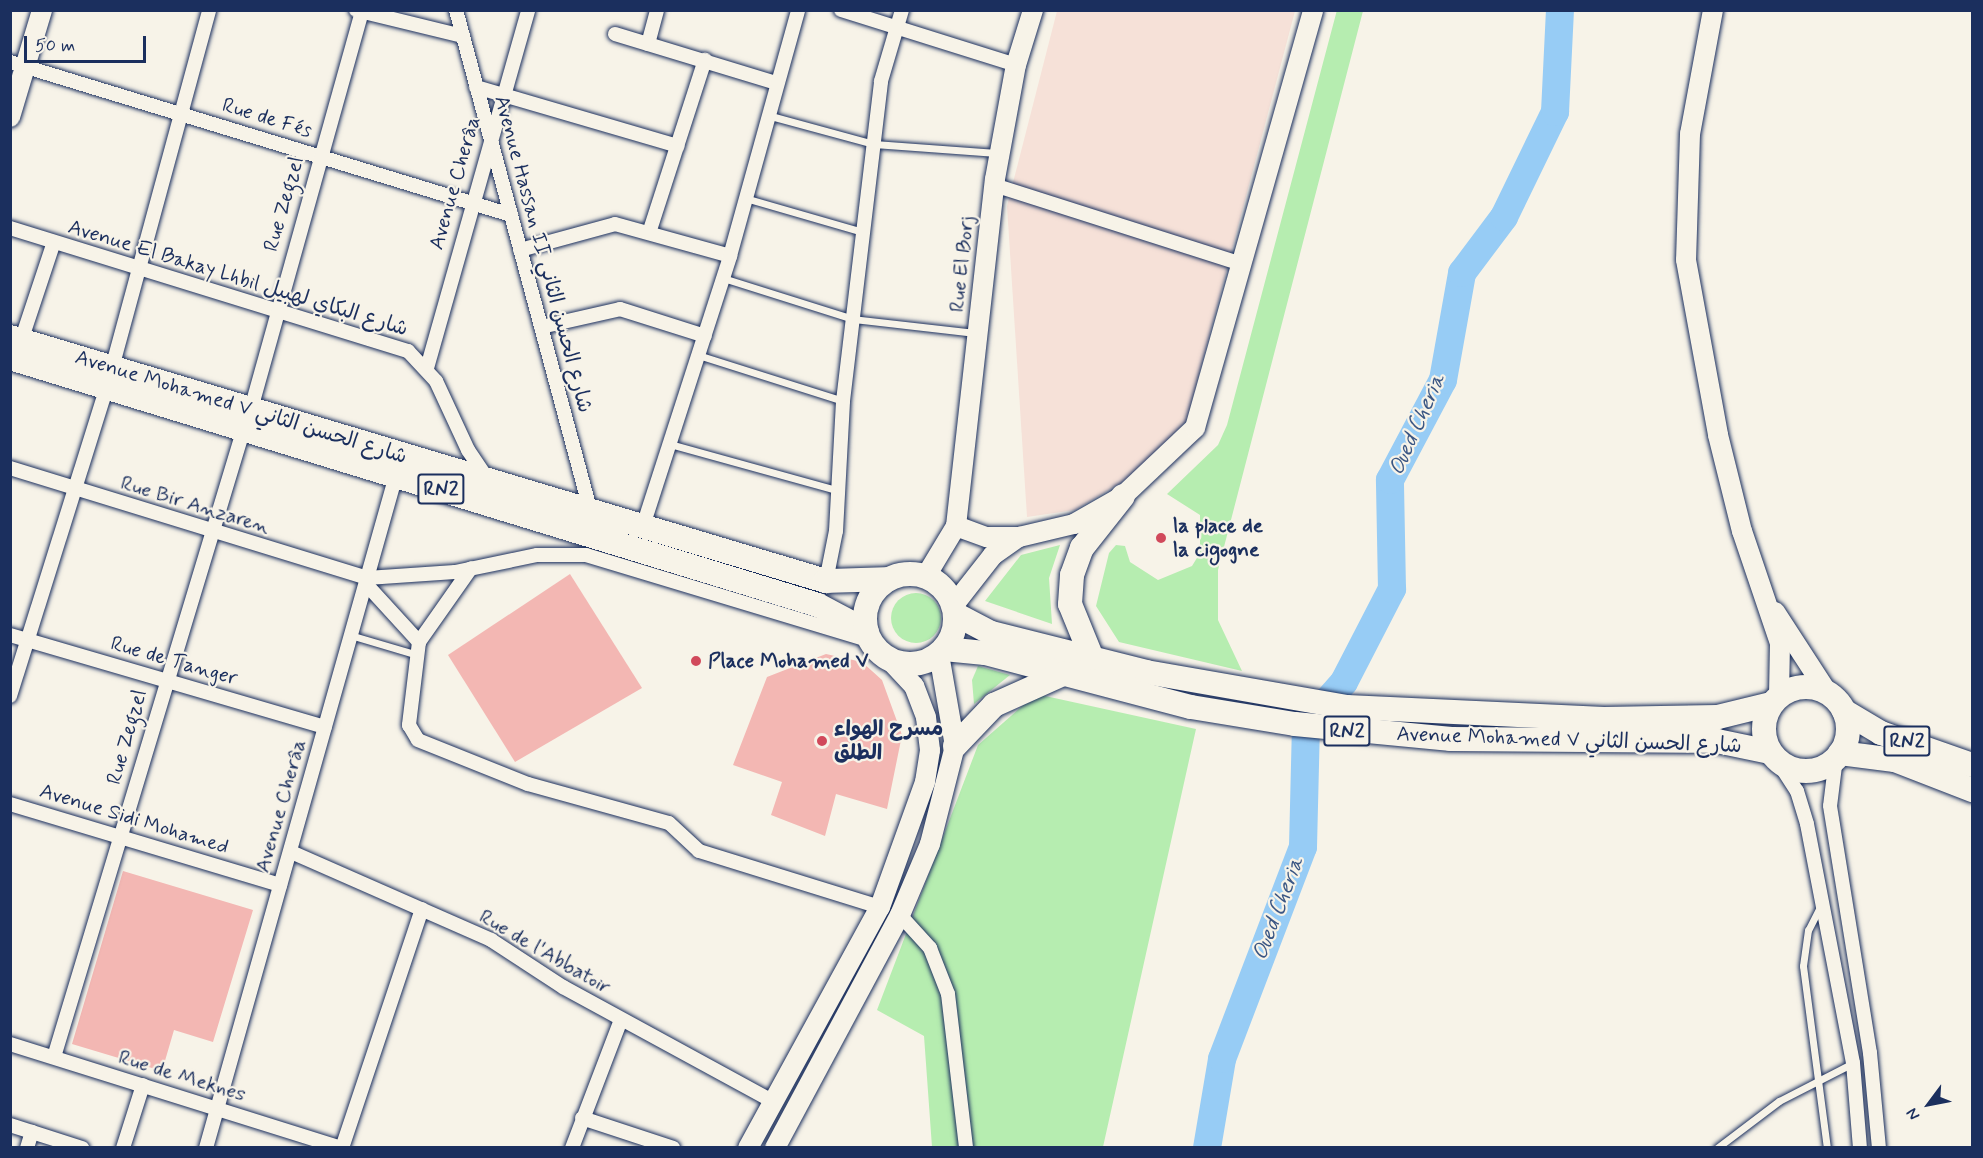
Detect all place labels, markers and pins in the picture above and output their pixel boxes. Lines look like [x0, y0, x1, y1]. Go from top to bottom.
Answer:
place label: la place de la cigogne [1173, 513, 1262, 563]
marker: la place de la cigogne [1154, 531, 1168, 545]
place label: Place Mohamed V [708, 648, 870, 674]
marker: Place Mohamed V [689, 654, 703, 668]
place label: مسرح الهواء الطلق [834, 716, 943, 766]
marker: مسرح الهواء الطلق [815, 734, 829, 748]

